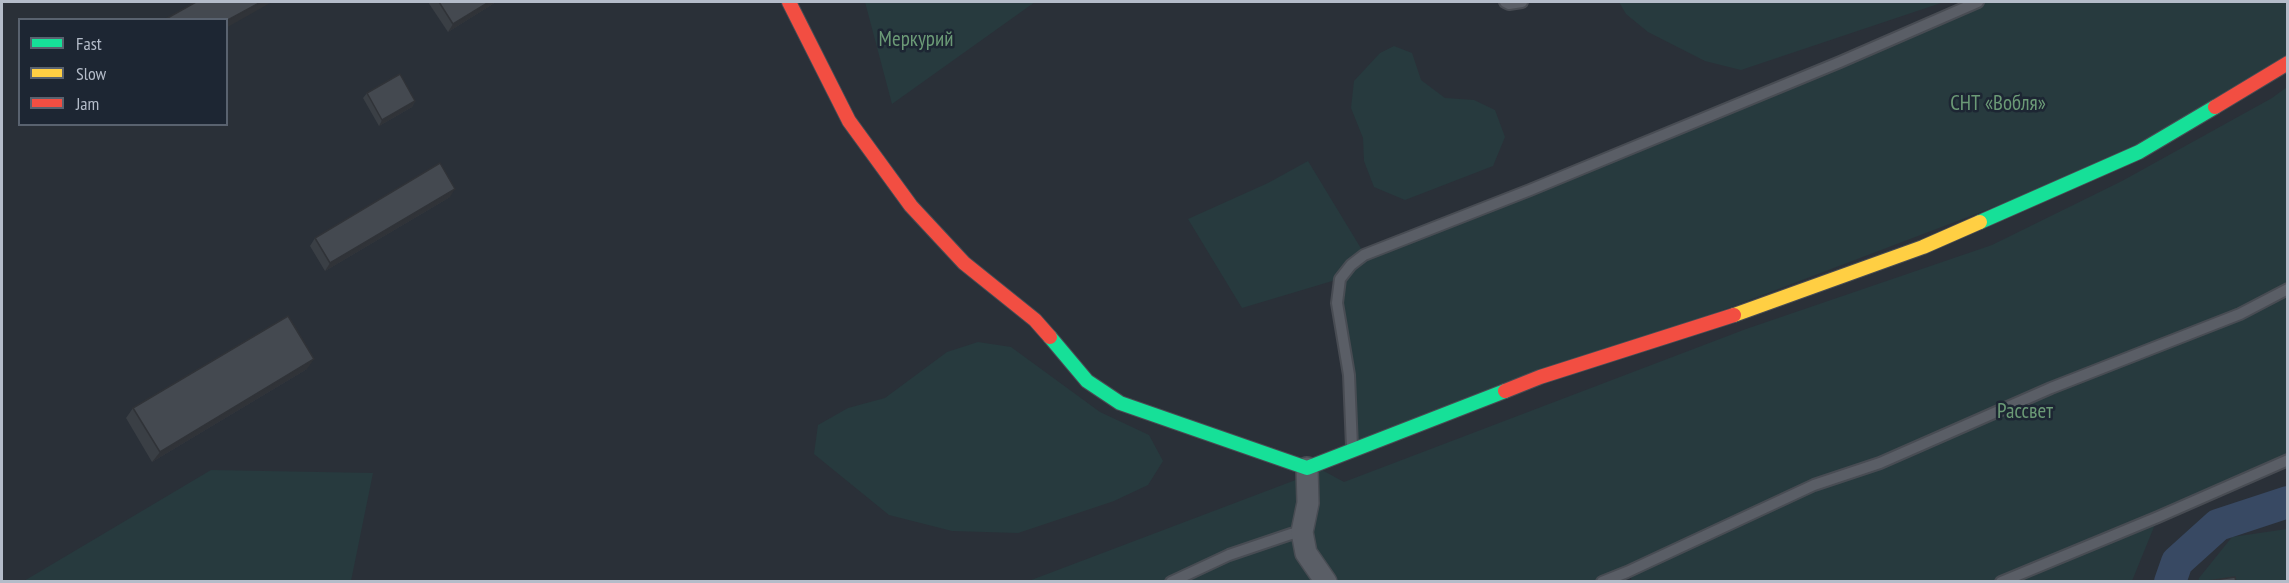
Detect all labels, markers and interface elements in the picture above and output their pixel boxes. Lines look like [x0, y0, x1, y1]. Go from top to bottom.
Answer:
legend [18, 18, 228, 126]
park label: Меркурий [879, 27, 953, 53]
text: Fast [76, 32, 102, 55]
text: Slow [76, 62, 106, 85]
park label: СНТ «Вобля» [1950, 91, 2046, 117]
text: Jam [76, 92, 99, 115]
park label: Рассвет [1997, 399, 2053, 425]

